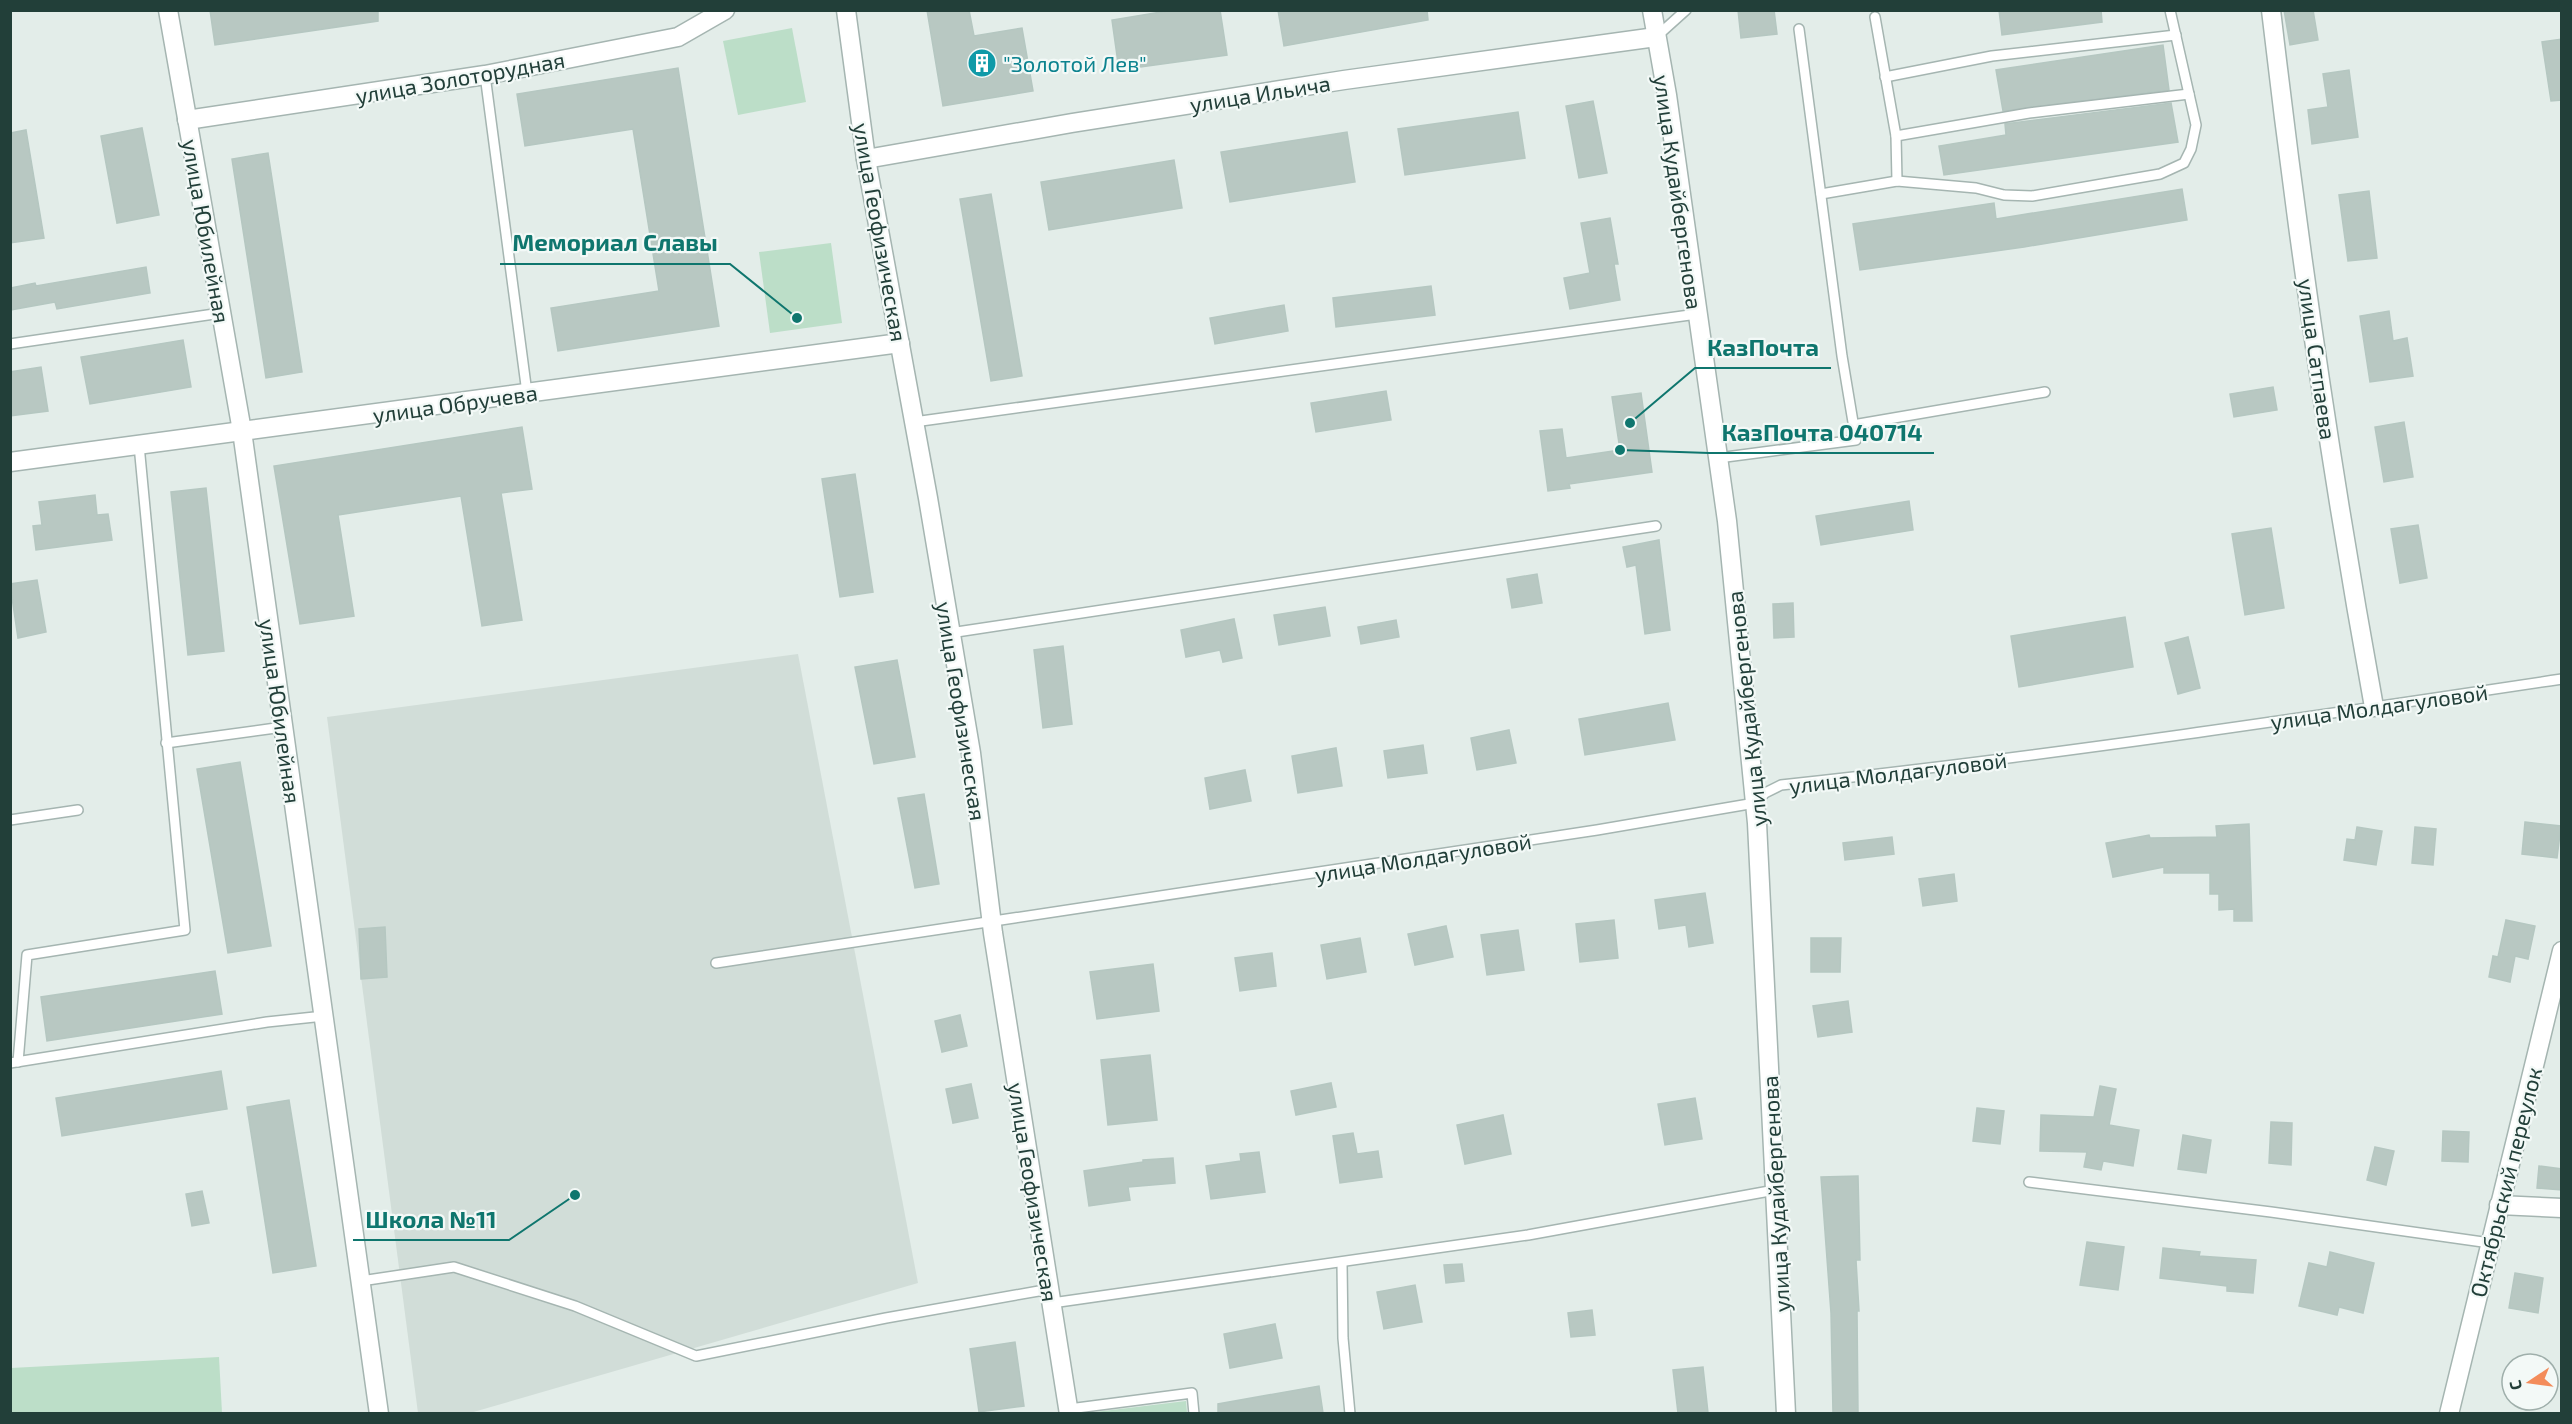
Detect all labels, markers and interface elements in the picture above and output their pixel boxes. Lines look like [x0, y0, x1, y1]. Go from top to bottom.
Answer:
street label: улица Золоторудная [353, 46, 567, 109]
building icon: "Золотой Лев" [966, 47, 998, 79]
place label: "Золотой Лев" [1003, 50, 1147, 76]
street label: улица Ильича [1188, 69, 1332, 118]
street label: улица Кудайбергенова [1649, 73, 1708, 311]
street label: улица Геофизическая [848, 121, 913, 344]
street label: улица Юбилейная [177, 137, 236, 325]
callout: Мемориал Славы [500, 222, 730, 264]
text: Мемориал Славы [512, 227, 718, 256]
street label: улица Сатпаева [2293, 277, 2342, 442]
callout: КазПочта [1695, 326, 1831, 368]
text: КазПочта [1707, 332, 1819, 361]
street label: улица Обручева [371, 379, 539, 428]
callout: КазПочта 040714 [1709, 411, 1934, 453]
text: КазПочта 040714 [1721, 417, 1923, 446]
street label: улица Кудайбергенова [1721, 590, 1772, 828]
street label: улица Геофизическая [931, 600, 992, 823]
street label: улица Юбилейная [254, 617, 307, 805]
street label: улица Молдагуловой [2269, 678, 2489, 735]
street label: улица Молдагуловой [1788, 746, 2008, 799]
street label: улица Молдагуловой [1313, 827, 1533, 888]
street label: Октябрьский переулок [2464, 1064, 2547, 1300]
street label: улица Кудайбергенова [1756, 1075, 1795, 1313]
street label: улица Геофизическая [1003, 1081, 1064, 1304]
callout: Школа №11 [353, 1198, 509, 1240]
text: Школа №11 [365, 1204, 497, 1233]
north arrow [2500, 1352, 2560, 1412]
text: С [2505, 1379, 2525, 1392]

